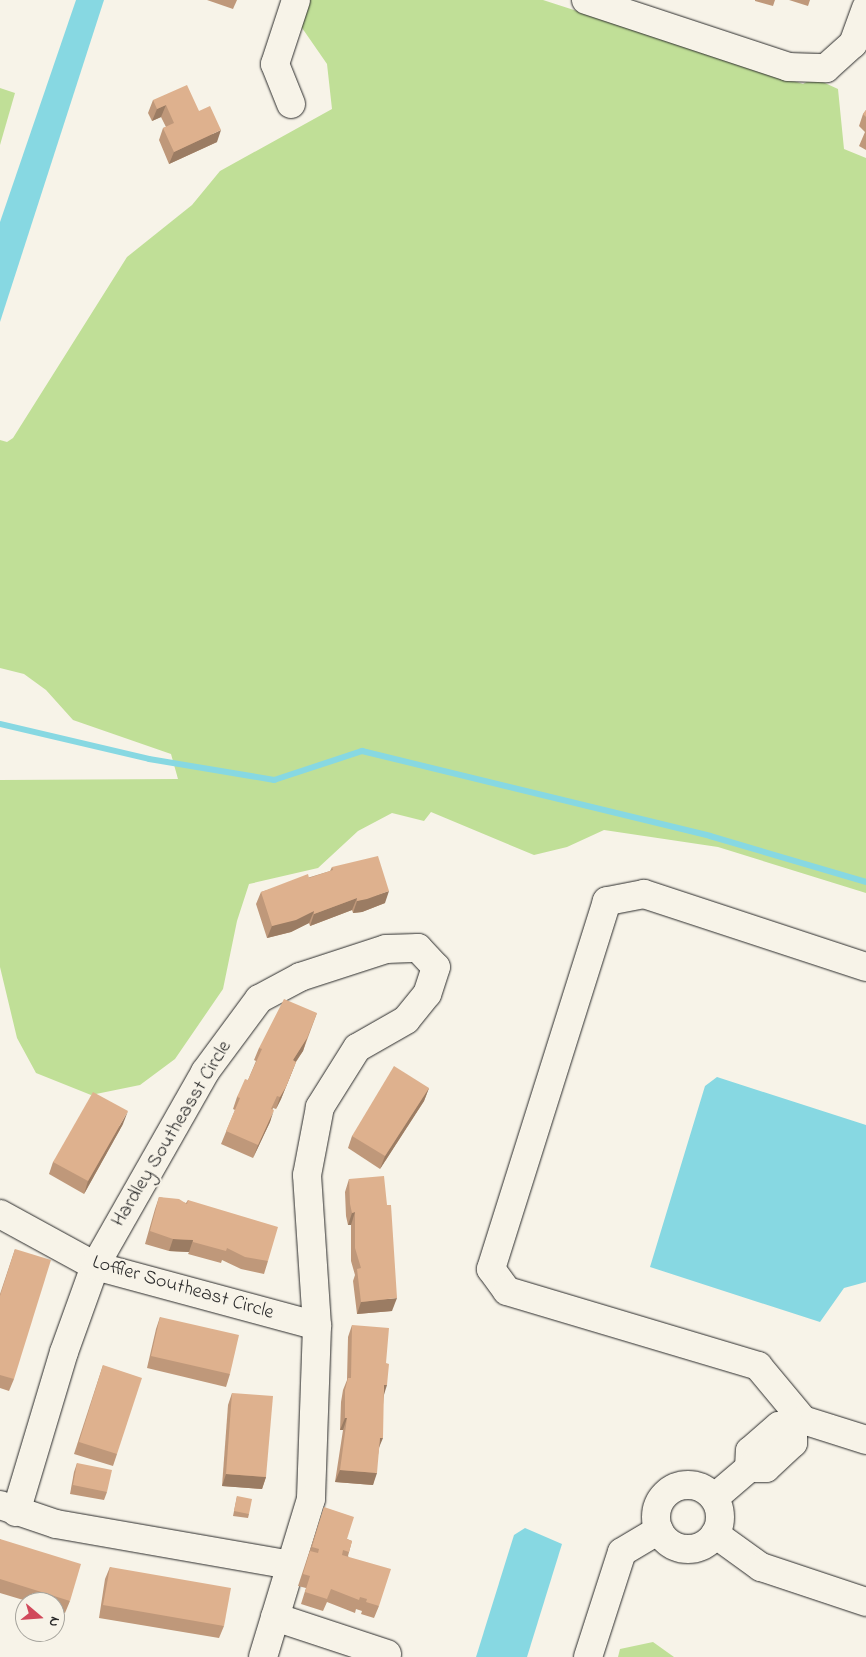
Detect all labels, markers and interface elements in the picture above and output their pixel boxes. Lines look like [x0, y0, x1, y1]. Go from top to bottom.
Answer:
street label: Hardley Southeasst Circle [107, 1037, 237, 1231]
street label: Loffler Southeast Circle [90, 1251, 276, 1325]
north arrow [15, 1592, 65, 1642]
text: N [42, 1614, 65, 1629]

